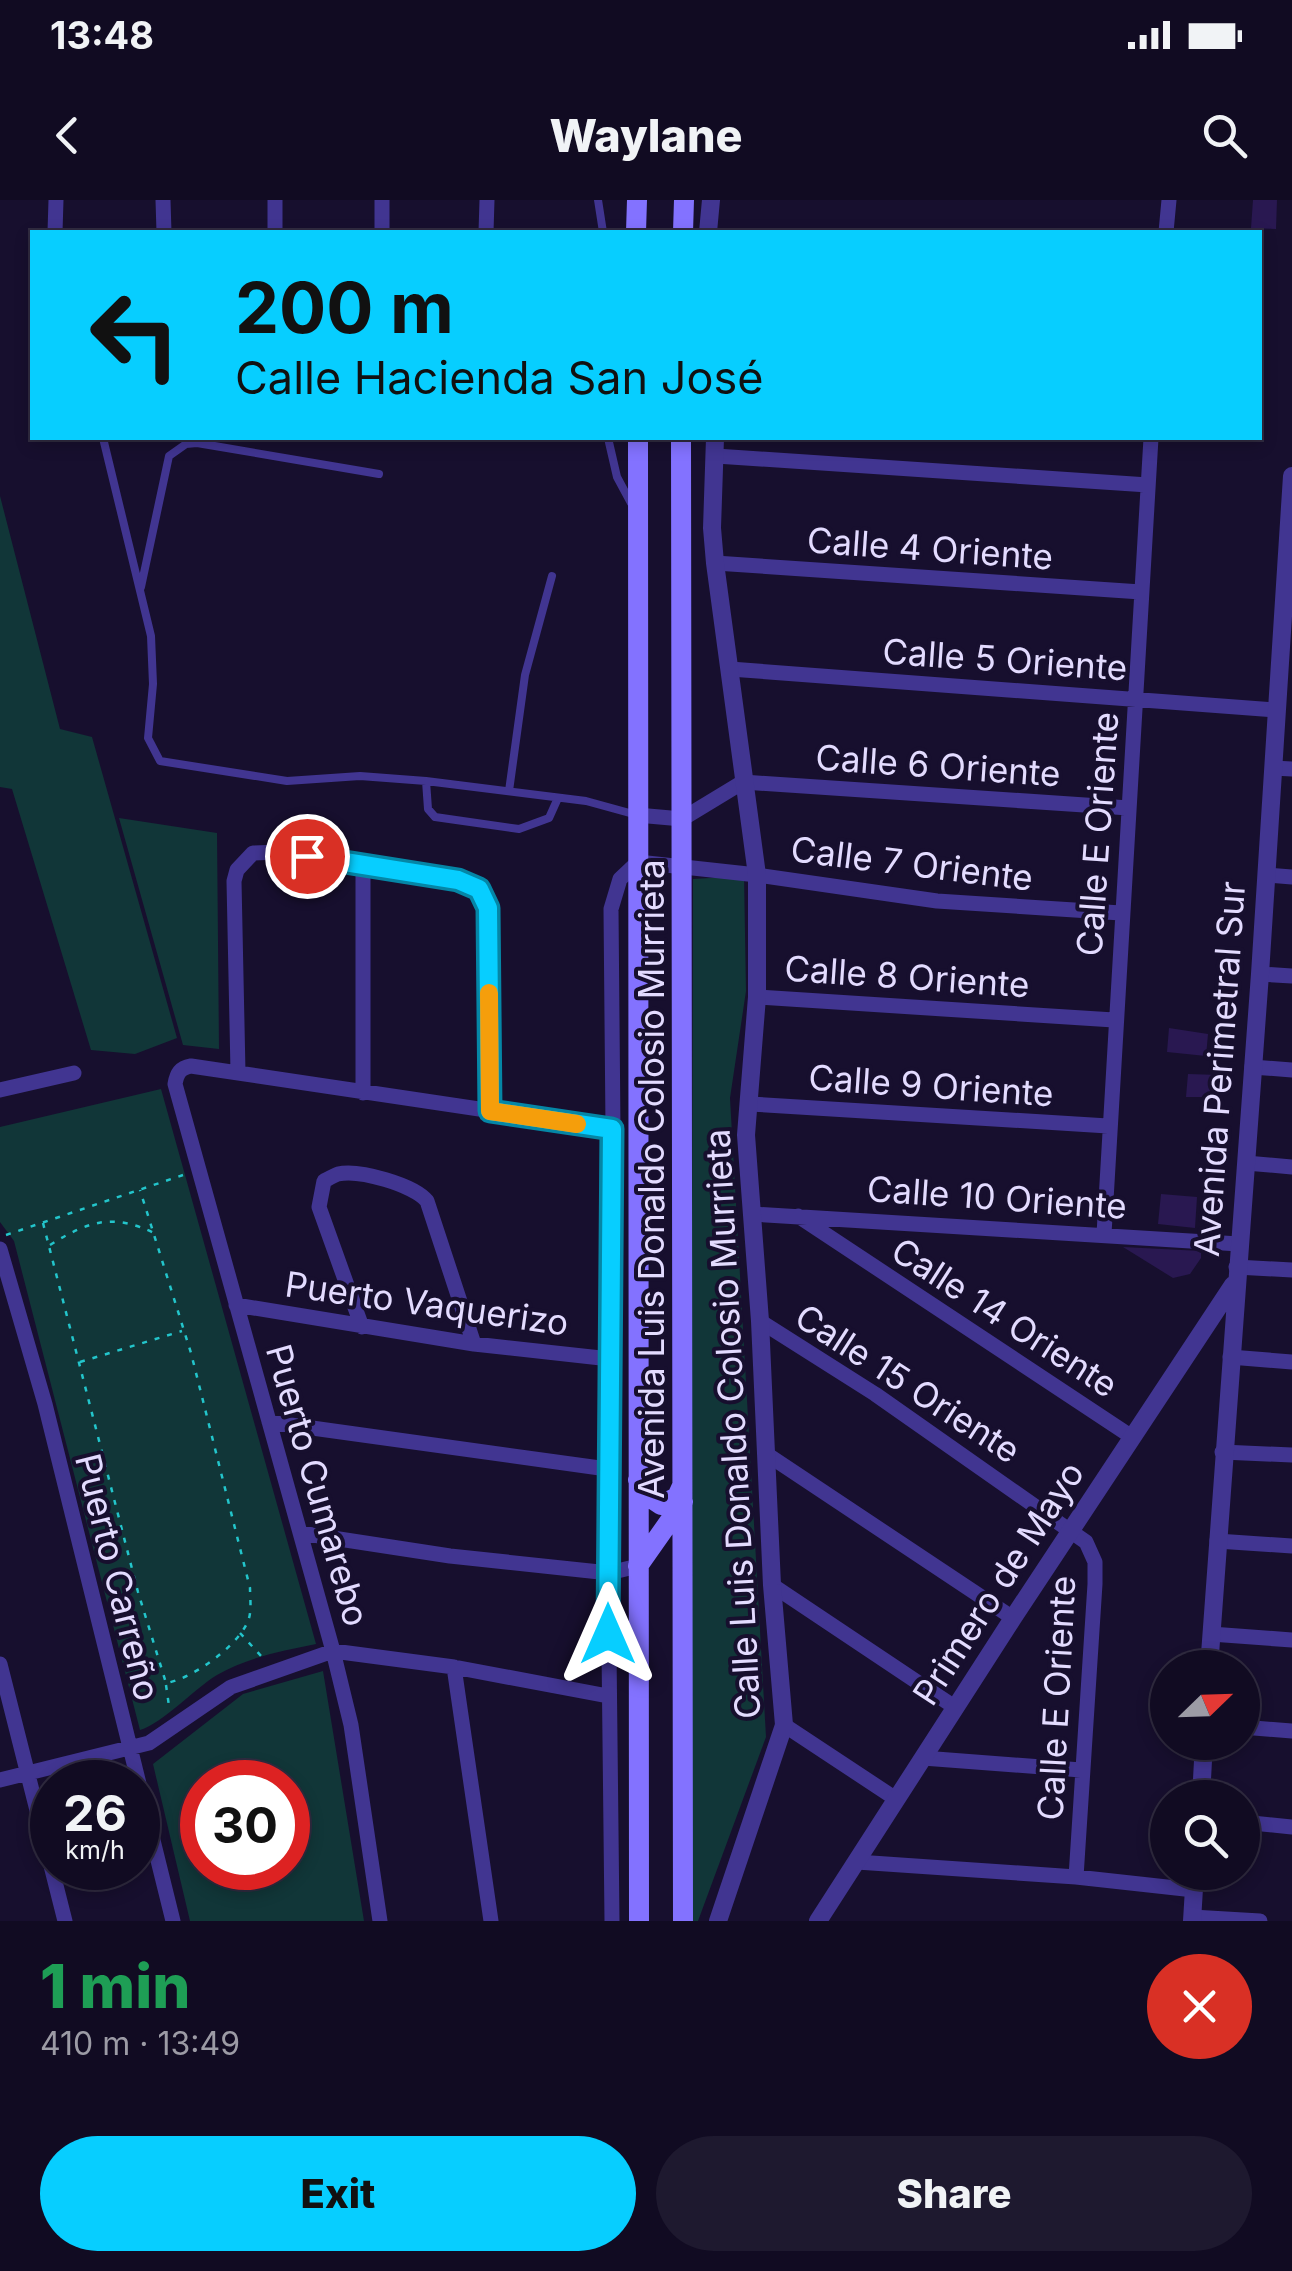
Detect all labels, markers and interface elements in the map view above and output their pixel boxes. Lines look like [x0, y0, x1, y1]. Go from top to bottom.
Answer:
text: 13:48 [50, 12, 154, 58]
icon: back [40, 108, 95, 163]
text: Waylane [549, 108, 743, 163]
icon: search [1197, 108, 1252, 163]
text: 200 m [235, 265, 454, 350]
icon: left [70, 270, 200, 400]
text: Calle Hacienda San José [235, 350, 764, 405]
street label: Calle 4 Oriente [806, 518, 1054, 578]
street label: Calle 5 Oriente [881, 630, 1129, 688]
street label: Calle E Oriente [1068, 710, 1126, 958]
street label: Calle 6 Oriente [814, 735, 1062, 795]
pin [265, 814, 350, 899]
street label: Calle 7 Oriente [789, 827, 1035, 899]
icon: arrive [280, 829, 335, 884]
street label: Avenida Luis Donaldo Colosio Murrieta [630, 859, 672, 1499]
street label: Avenida Perimetral Sur [1185, 880, 1253, 1258]
street label: Calle 8 Oriente [783, 946, 1031, 1006]
street label: Calle 9 Oriente [807, 1055, 1055, 1115]
street label: Calle Luis Donaldo Colosio Murrieta [696, 1128, 768, 1720]
street label: Calle 10 Oriente [866, 1167, 1128, 1227]
street label: Calle 14 Oriente [884, 1228, 1126, 1406]
street label: Puerto Vaquerizo [283, 1262, 571, 1344]
street label: Calle 15 Oriente [788, 1295, 1028, 1471]
street label: Puerto Cumarebo [258, 1339, 378, 1631]
street label: Puerto Carreño [67, 1449, 169, 1705]
street label: Primero de Mayo [904, 1454, 1092, 1712]
street label: Calle E Oriente [1029, 1575, 1083, 1821]
position arrow [556, 1582, 660, 1686]
north arrow [1150, 1650, 1260, 1760]
map controls [1150, 1650, 1260, 1890]
speed limit sign: 30 [180, 1760, 310, 1890]
button: search [1150, 1780, 1260, 1890]
text: 26 [63, 1783, 127, 1843]
text: km/h [65, 1835, 125, 1865]
text: 1 min [40, 1950, 190, 2022]
button: close [1147, 1954, 1252, 2059]
text: 410 m · 13:49 [40, 2024, 240, 2063]
button: Exit [40, 2136, 636, 2251]
button: Share [656, 2136, 1252, 2251]

